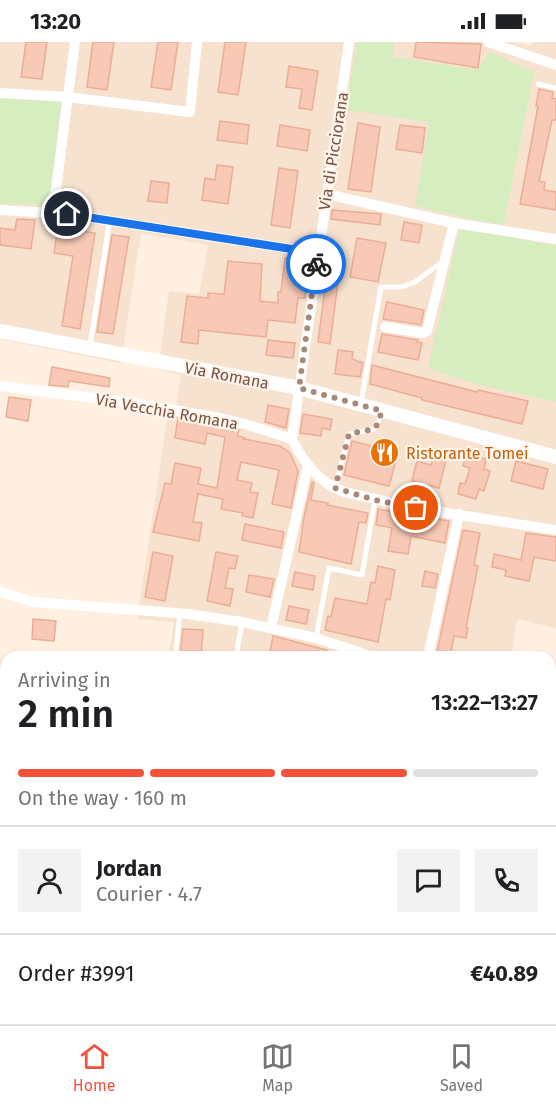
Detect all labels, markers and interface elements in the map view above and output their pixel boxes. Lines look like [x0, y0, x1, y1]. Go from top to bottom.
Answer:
text: 13:20 [30, 8, 81, 35]
street label: Via di Picciorana [315, 90, 352, 212]
pin [41, 188, 92, 239]
icon: home [50, 197, 83, 230]
courier [286, 234, 346, 294]
icon: bike [300, 248, 333, 281]
street label: Via Romana [183, 358, 271, 393]
street label: Via Vecchia Romana [94, 390, 240, 433]
restaurant icon: Ristorante Tomei [369, 437, 401, 469]
place label: Ristorante Tomei [406, 444, 528, 463]
pin [390, 482, 441, 533]
icon: bag [399, 491, 432, 524]
text: Arriving in [18, 668, 111, 692]
text: 13:22–13:27 [431, 689, 538, 716]
text: 2 min [18, 691, 114, 737]
text: On the way · 160 m [18, 786, 187, 810]
button: person [18, 849, 81, 912]
button: chat [397, 849, 460, 912]
button: phone [475, 849, 538, 912]
text: Jordan [96, 855, 162, 882]
text: Courier · 4.7 [96, 882, 202, 906]
text: Order #3991 [18, 960, 135, 987]
text: €40.89 [470, 960, 538, 987]
tab: Home [73, 1040, 116, 1095]
tab: Map [261, 1040, 294, 1095]
tab: Saved [440, 1040, 483, 1095]

